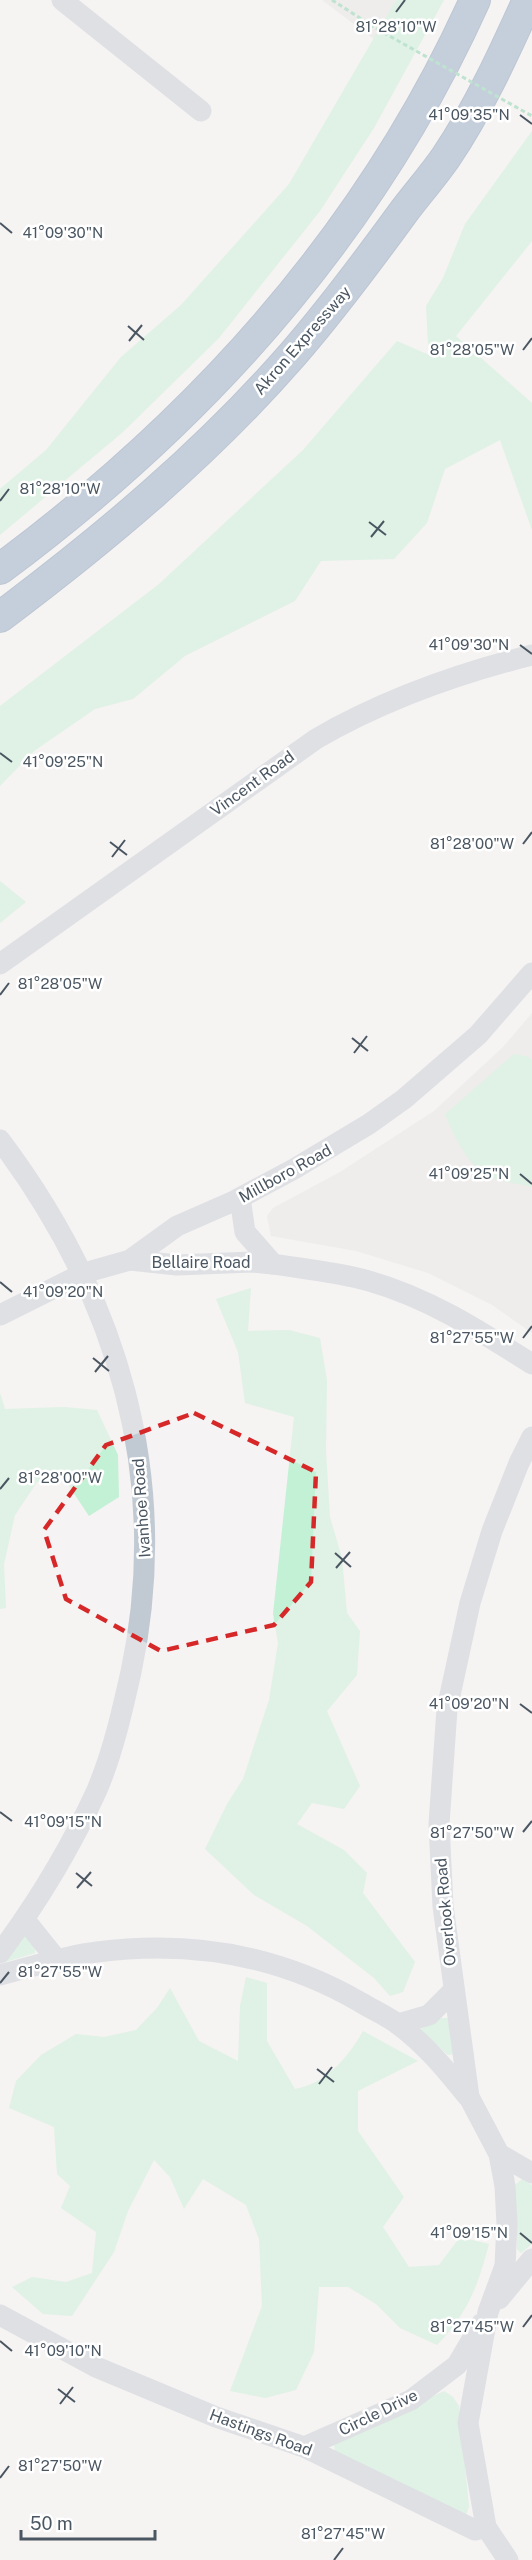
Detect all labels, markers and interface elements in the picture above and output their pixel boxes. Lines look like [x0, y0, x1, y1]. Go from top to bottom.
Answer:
text: 81°28'10"W [355, 18, 437, 35]
text: 41°09'35"N [428, 106, 510, 123]
text: 41°09'30"N [23, 224, 103, 241]
street label: Akron Expressway [250, 282, 355, 399]
text: 81°28'05"W [430, 341, 514, 358]
text: 81°28'10"W [19, 480, 101, 497]
text: 41°09'30"N [429, 636, 509, 653]
street label: Vincent Road [207, 747, 298, 820]
text: 41°09'25"N [23, 753, 103, 770]
text: 81°28'00"W [430, 835, 514, 852]
text: 81°28'05"W [18, 975, 102, 992]
street label: Millboro Road [236, 1140, 335, 1207]
text: 41°09'25"N [429, 1165, 509, 1182]
street label: Bellaire Road [152, 1253, 251, 1272]
text: 41°09'20"N [23, 1283, 103, 1300]
text: 81°27'55"W [430, 1329, 514, 1346]
street label: Ivanhoe Road [129, 1458, 154, 1558]
text: 81°28'00"W [18, 1469, 102, 1486]
text: 41°09'20"N [429, 1695, 509, 1712]
text: 41°09'15"N [24, 1813, 102, 1830]
text: 81°27'50"W [430, 1824, 514, 1841]
street label: Overlook Road [431, 1857, 460, 1967]
text: 81°27'55"W [18, 1963, 102, 1980]
text: 41°09'15"N [430, 2224, 508, 2241]
text: 81°27'45"W [430, 2318, 514, 2335]
text: 41°09'10"N [24, 2342, 102, 2359]
street label: Circle Drive [336, 2385, 421, 2440]
street label: Hastings Road [207, 2405, 315, 2460]
text: 81°27'50"W [18, 2457, 102, 2474]
scale bar [21, 2503, 154, 2541]
text: 50 m [30, 2513, 73, 2534]
text: 81°27'45"W [301, 2525, 385, 2542]

